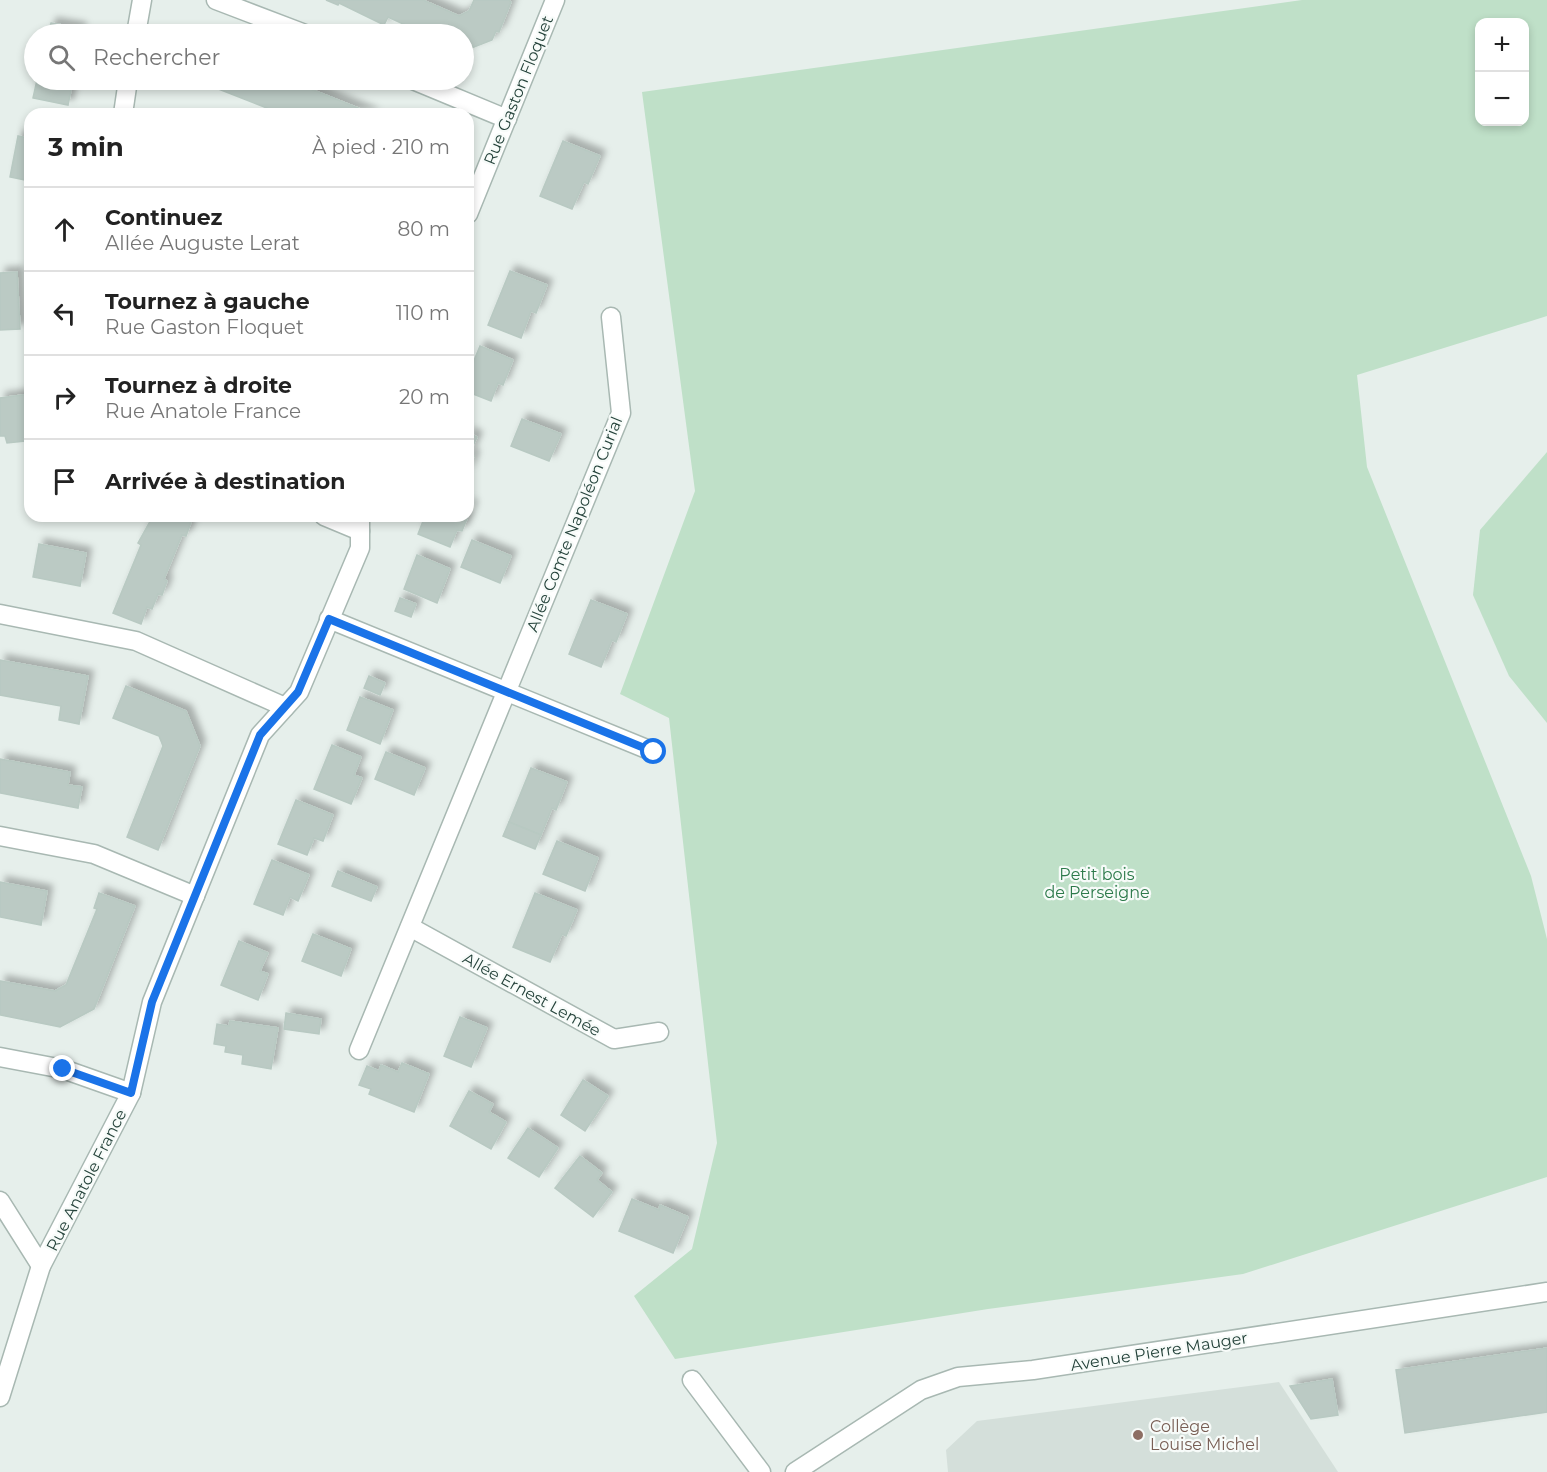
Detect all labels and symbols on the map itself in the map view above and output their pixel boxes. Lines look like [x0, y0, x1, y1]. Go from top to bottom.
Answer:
street label: Rue Gaston Floquet [480, 12, 557, 168]
street label: Allée Comte Napoléon Curial [523, 414, 626, 634]
route start [640, 738, 666, 764]
park label: Petit bois de Perseigne [1044, 865, 1150, 902]
street label: Allée Ernest Lemée [459, 949, 604, 1040]
route end [49, 1055, 75, 1081]
street label: Rue Anatole France [42, 1106, 131, 1254]
street label: Avenue Pierre Mauger [1069, 1328, 1249, 1375]
place label: Collège Louise Michel [1150, 1417, 1259, 1454]
marker: Collège Louise Michel [1131, 1428, 1145, 1442]

